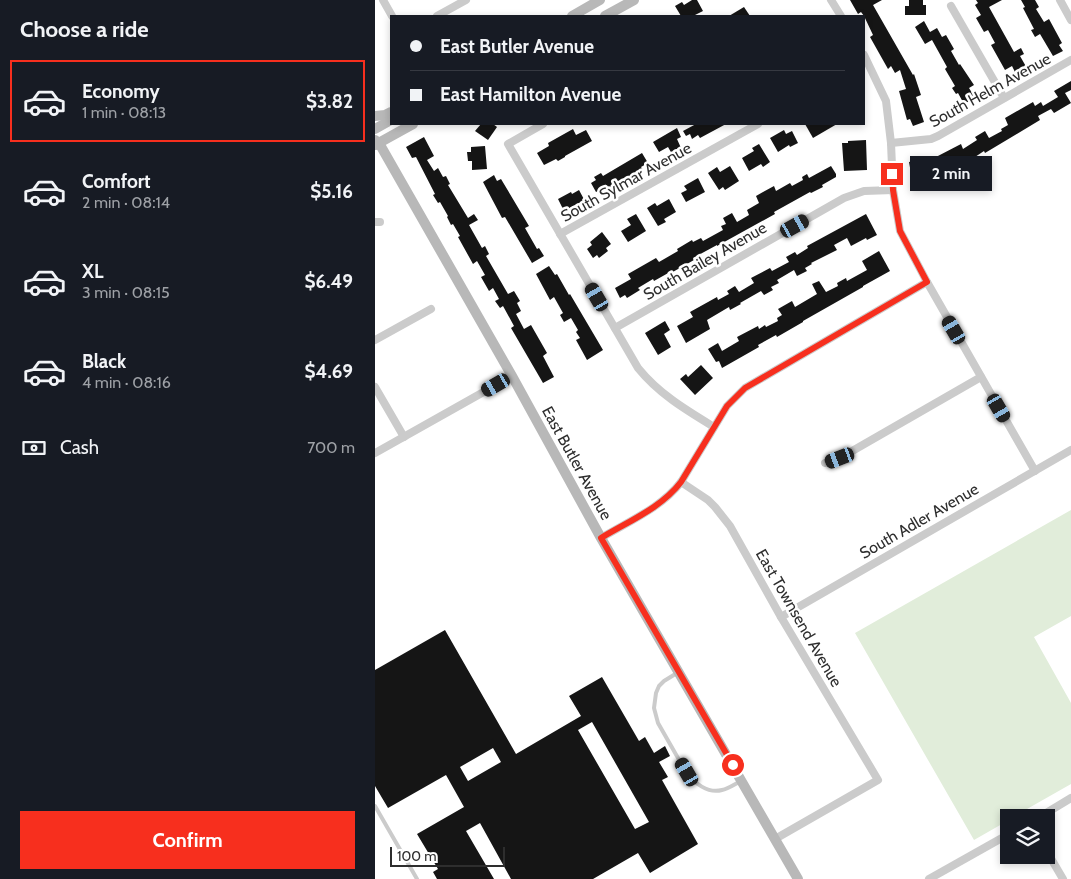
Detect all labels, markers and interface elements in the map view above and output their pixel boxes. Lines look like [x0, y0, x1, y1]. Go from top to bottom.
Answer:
text: Choose a ride [20, 16, 149, 43]
text: East Butler Avenue [440, 35, 594, 58]
street label: South Helm Avenue [926, 49, 1054, 131]
icon: car [22, 79, 67, 124]
text: Economy [82, 80, 160, 103]
text: East Hamilton Avenue [440, 83, 621, 106]
text: $3.82 [306, 90, 353, 113]
text: 1 min · 08:13 [82, 103, 166, 122]
street label: South Sylmar Avenue [557, 138, 695, 226]
callout: 2 min [909, 156, 992, 192]
route end [881, 163, 903, 185]
text: 2 min [932, 164, 970, 183]
icon: car [22, 169, 67, 214]
text: Comfort [82, 170, 151, 193]
text: $5.16 [310, 180, 353, 203]
text: 2 min · 08:14 [82, 193, 170, 212]
car [778, 212, 811, 240]
street label: South Bailey Avenue [640, 218, 770, 304]
icon: car [22, 259, 67, 304]
text: XL [82, 260, 103, 283]
text: $6.49 [305, 270, 353, 293]
car [583, 280, 610, 314]
text: 3 min · 08:15 [82, 283, 170, 302]
car [940, 313, 967, 347]
icon: car [22, 349, 67, 394]
text: Black [82, 350, 126, 373]
text: $4.69 [305, 360, 353, 383]
car [479, 371, 512, 399]
text: 4 min · 08:16 [82, 373, 171, 392]
car [985, 391, 1012, 425]
street label: East Butler Avenue [538, 403, 616, 523]
icon: cash [20, 434, 48, 462]
text: Cash [60, 436, 99, 459]
text: 700 m [307, 438, 355, 457]
car [823, 446, 856, 470]
street label: South Adler Avenue [856, 479, 982, 563]
street label: East Townsend Avenue [752, 546, 846, 690]
route start [722, 754, 744, 776]
car [673, 755, 700, 789]
map controls [1000, 809, 1055, 864]
button: layers [1000, 809, 1055, 864]
button: Confirm [20, 811, 355, 869]
scale bar [390, 844, 505, 867]
text: 100 m [397, 847, 437, 865]

